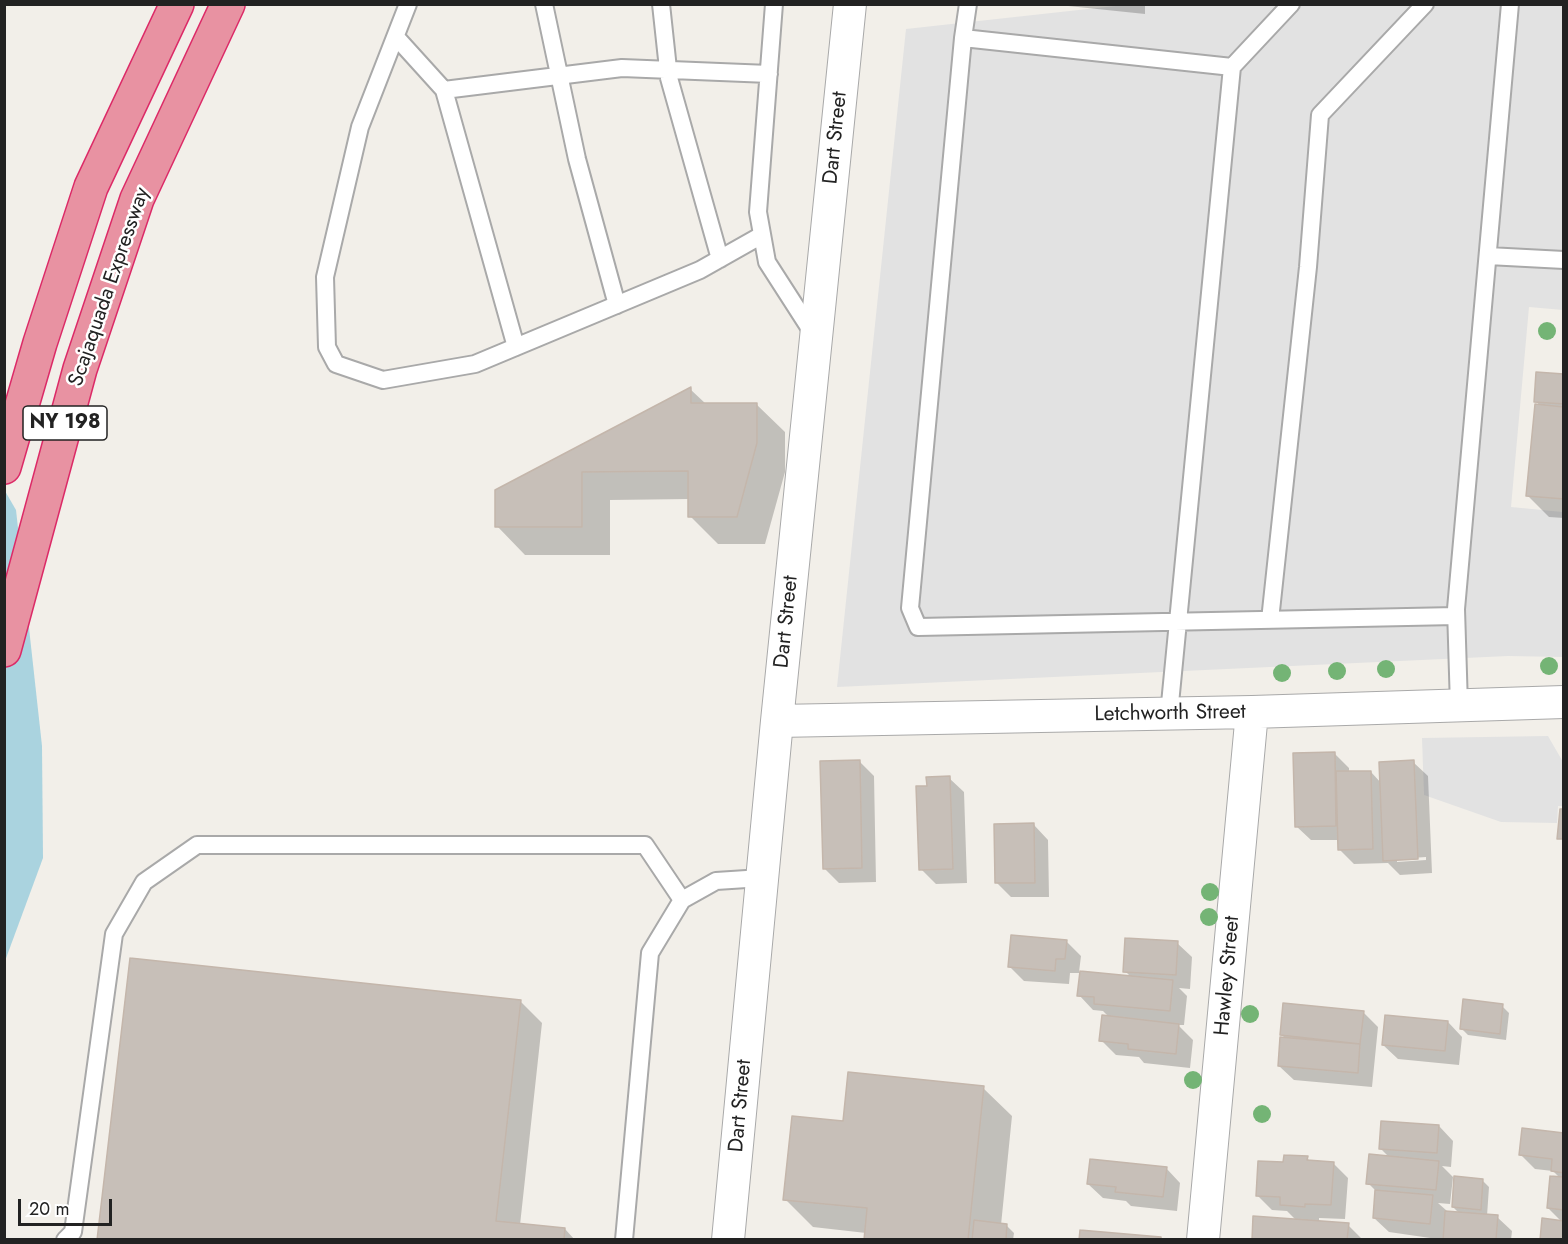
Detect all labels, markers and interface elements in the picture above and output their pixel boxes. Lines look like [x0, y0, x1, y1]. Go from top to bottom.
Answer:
street label: Dart Street [819, 90, 853, 186]
street label: Scajaquada Expressway [64, 184, 156, 390]
road number: NY 198 [23, 406, 107, 440]
street label: Dart Street [770, 574, 804, 670]
street label: Letchworth Street [1094, 700, 1246, 728]
street label: Hawley Street [1210, 915, 1246, 1037]
street label: Dart Street [724, 1059, 758, 1153]
scale bar [21, 1187, 116, 1225]
text: 20 m [29, 1196, 69, 1222]

